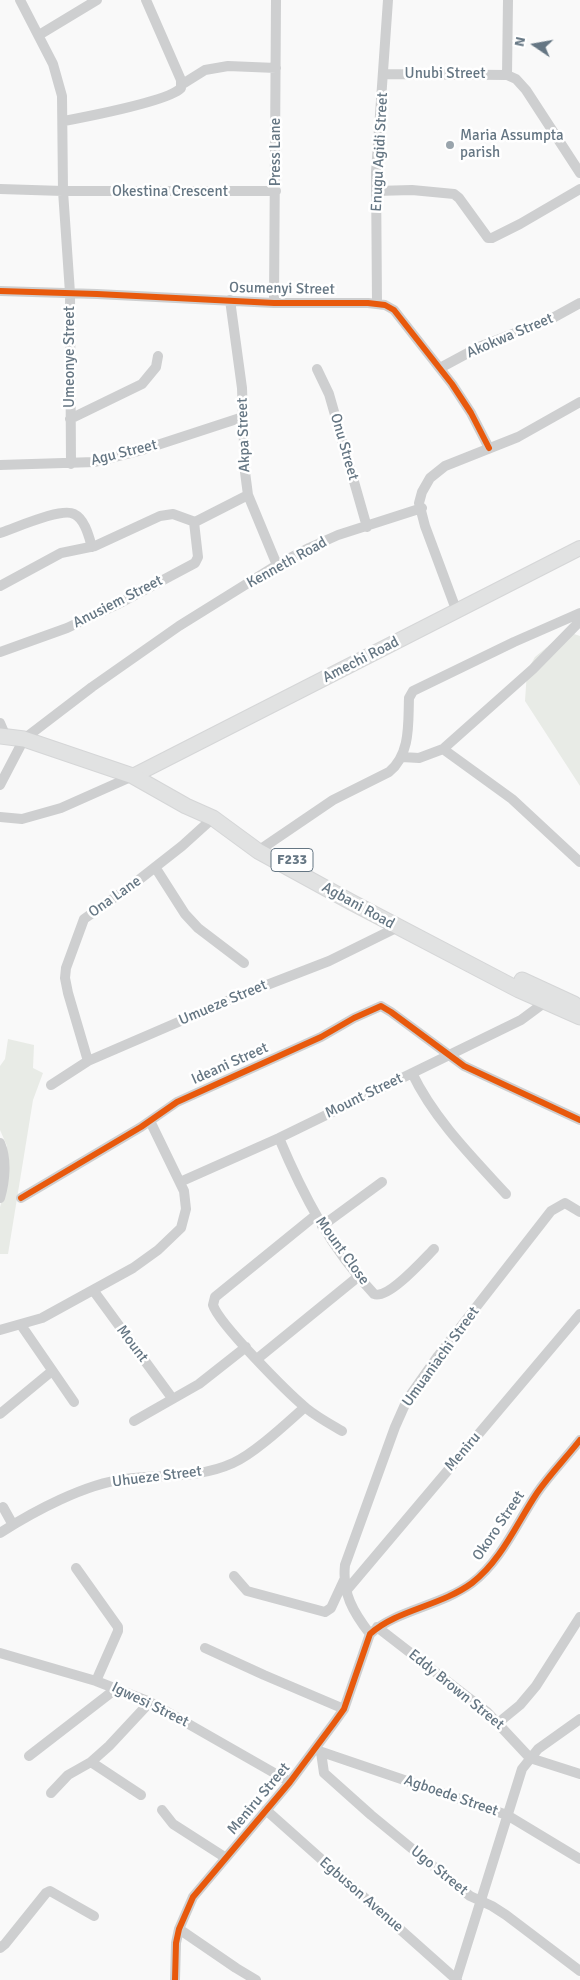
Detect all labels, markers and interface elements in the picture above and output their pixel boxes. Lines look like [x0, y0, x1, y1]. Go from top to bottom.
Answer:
north arrow [510, 20, 560, 70]
text: N [511, 35, 529, 48]
street label: Unubi Street [405, 65, 485, 83]
street label: Enugu Agidi Street [368, 92, 392, 212]
street label: Press Lane [267, 118, 285, 186]
place label: Maria Assumpta parish [460, 127, 564, 162]
marker: Maria Assumpta parish [444, 139, 456, 151]
street label: Okestina Crescent [112, 183, 228, 201]
street label: Osumenyi Street [229, 279, 335, 299]
street label: Umeonye Street [61, 306, 79, 408]
street label: Akokwa Street [464, 310, 556, 362]
street label: Akpa Street [234, 397, 254, 473]
street label: Onu Street [326, 412, 362, 482]
street label: Agu Street [89, 436, 159, 470]
street label: Kenneth Road [244, 534, 330, 592]
street label: Anusiem Street [70, 572, 166, 632]
street label: Amechi Road [320, 633, 402, 687]
road number: F233 [271, 848, 313, 872]
street label: Ona Lane [85, 872, 145, 922]
street label: Agbani Road [319, 879, 397, 933]
street label: Umueze Street [176, 976, 270, 1030]
street label: Ideani Street [189, 1039, 271, 1089]
street label: Mount Street [322, 1070, 406, 1122]
street label: Mount Close [311, 1213, 373, 1289]
street label: Umuaniachi Street [399, 1303, 483, 1411]
street label: Mount [112, 1322, 152, 1366]
street label: Meniru [441, 1429, 485, 1475]
street label: Uhueze Street [111, 1463, 203, 1491]
street label: Okoro Street [469, 1488, 529, 1564]
street label: Eddy Brown Street [405, 1646, 507, 1734]
street label: Igwesi Street [109, 1679, 191, 1731]
street label: Meniru Street [224, 1760, 294, 1838]
street label: Agboede Street [402, 1772, 500, 1820]
street label: Ugo Street [407, 1843, 471, 1899]
street label: Egbuson Avenue [315, 1854, 407, 1936]

